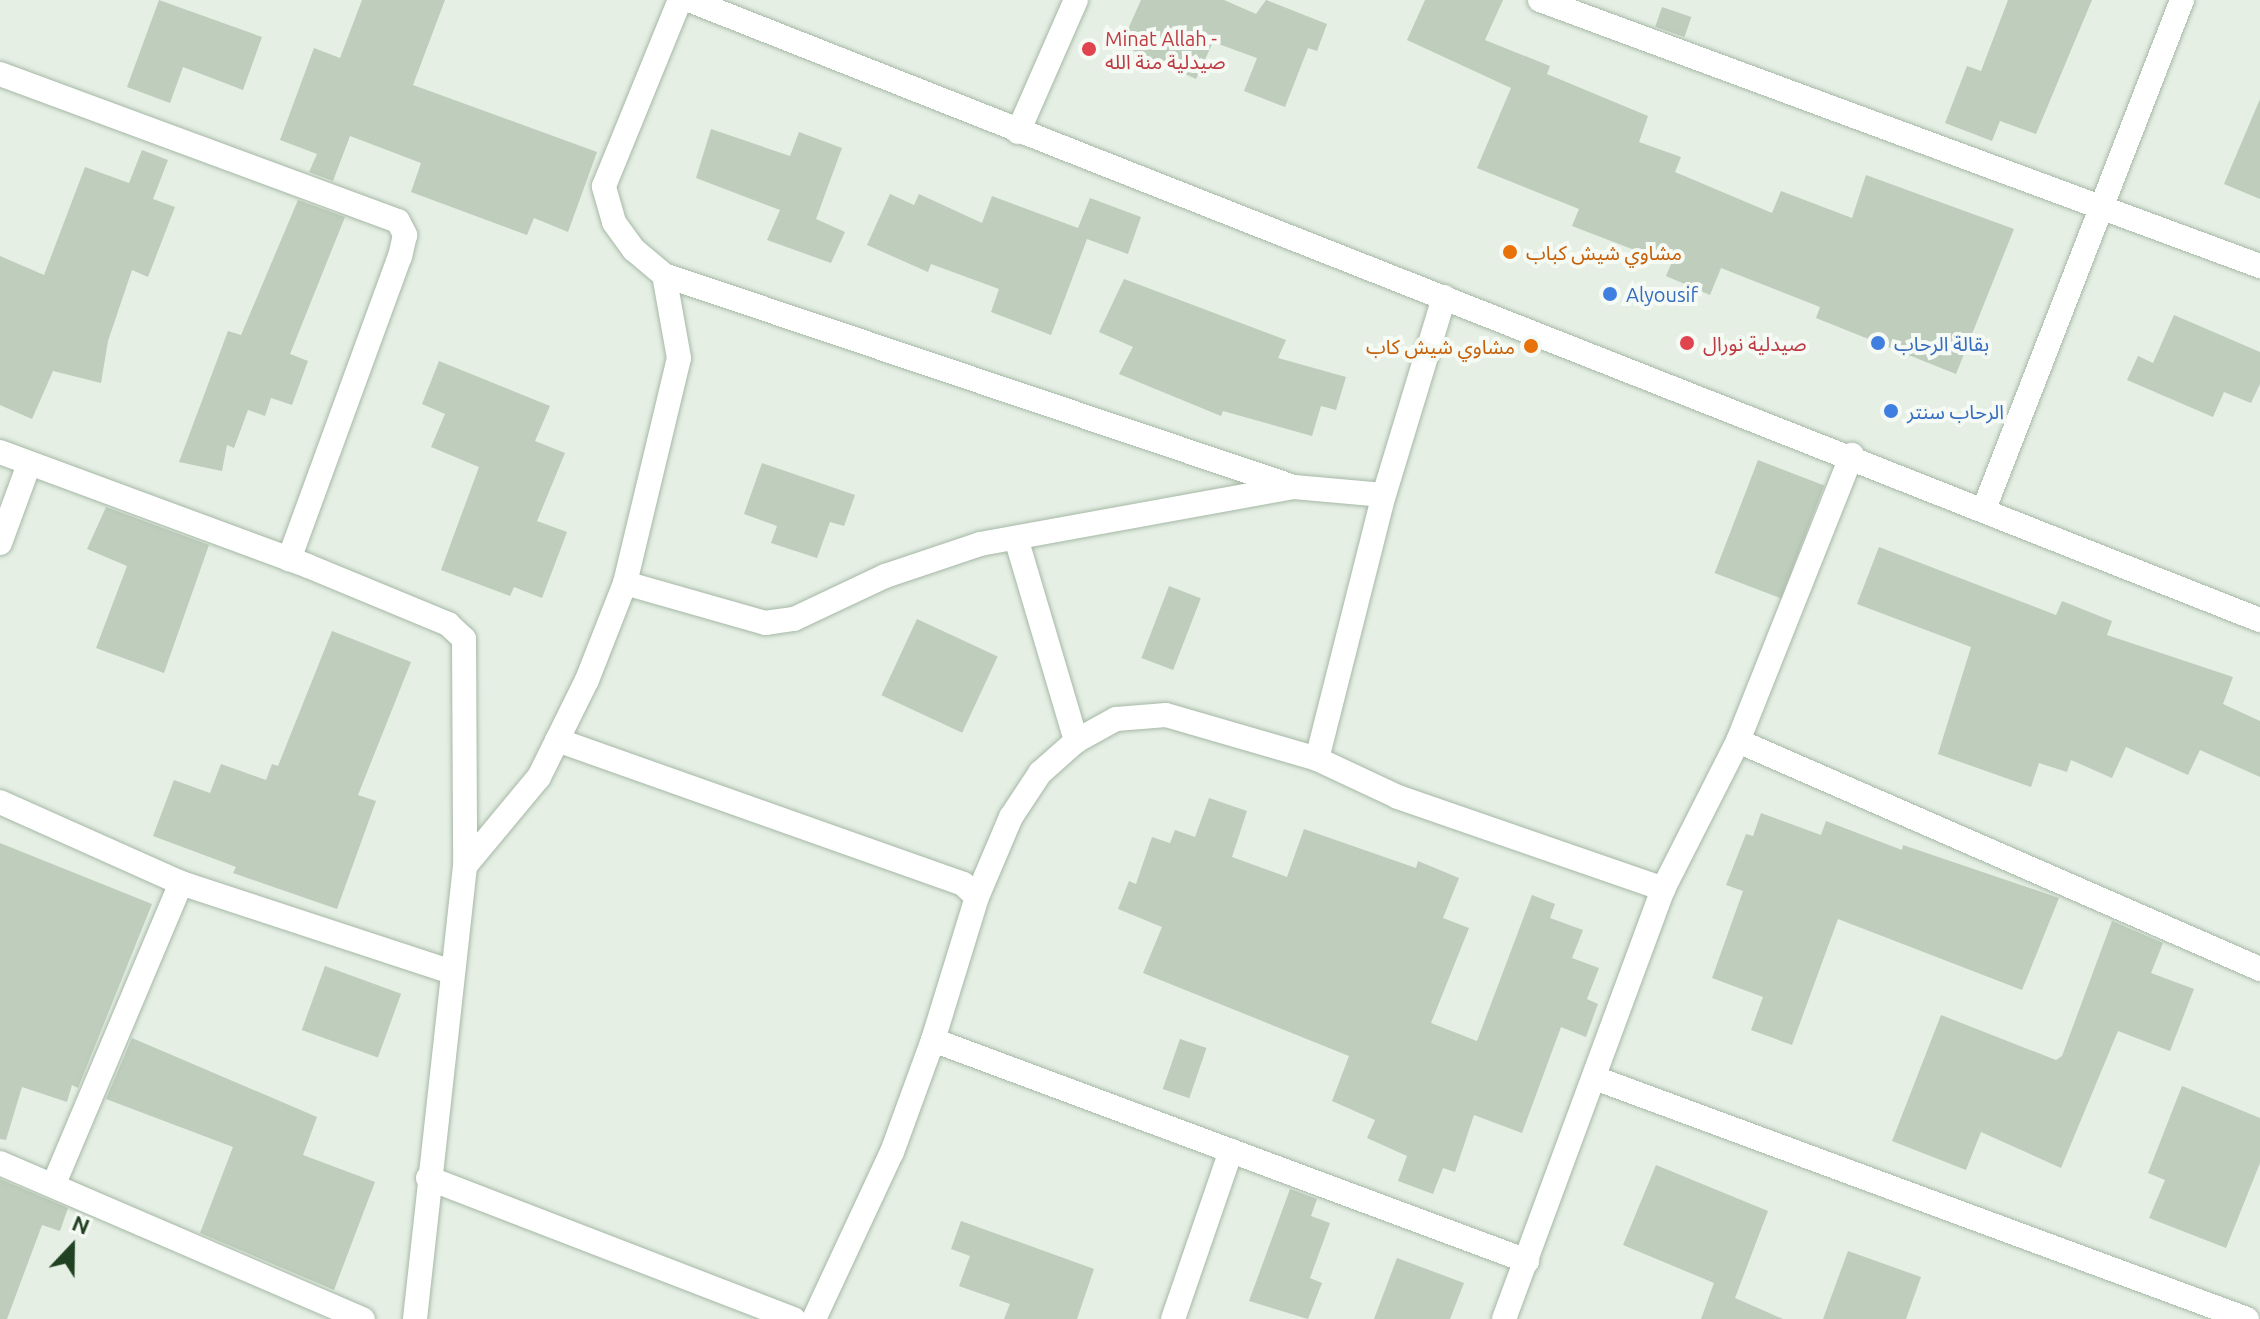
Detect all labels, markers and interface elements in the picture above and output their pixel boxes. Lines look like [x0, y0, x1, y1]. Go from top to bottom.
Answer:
place label: Minat Allah - صيدلية منة الله [1105, 26, 1225, 73]
marker: Minat Allah - صيدلية منة الله [1080, 40, 1098, 58]
place label: مشاوي شيش كباب [1526, 240, 1682, 264]
marker: مشاوي شيش كباب [1501, 243, 1519, 261]
place label: Alyousif [1626, 282, 1698, 306]
marker: Alyousif [1601, 285, 1619, 303]
place label: صيدلية نورال [1703, 331, 1806, 355]
place label: بقالة الرحاب [1894, 331, 1989, 355]
place label: مشاوي شيش كاب [1366, 334, 1515, 358]
marker: صيدلية نورال [1678, 334, 1696, 352]
marker: بقالة الرحاب [1869, 334, 1887, 352]
marker: مشاوي شيش كاب [1522, 337, 1540, 355]
place label: الرحاب سنتر [1907, 399, 2004, 423]
marker: الرحاب سنتر [1882, 402, 1900, 420]
north arrow [32, 1207, 112, 1287]
text: N [69, 1210, 93, 1239]

